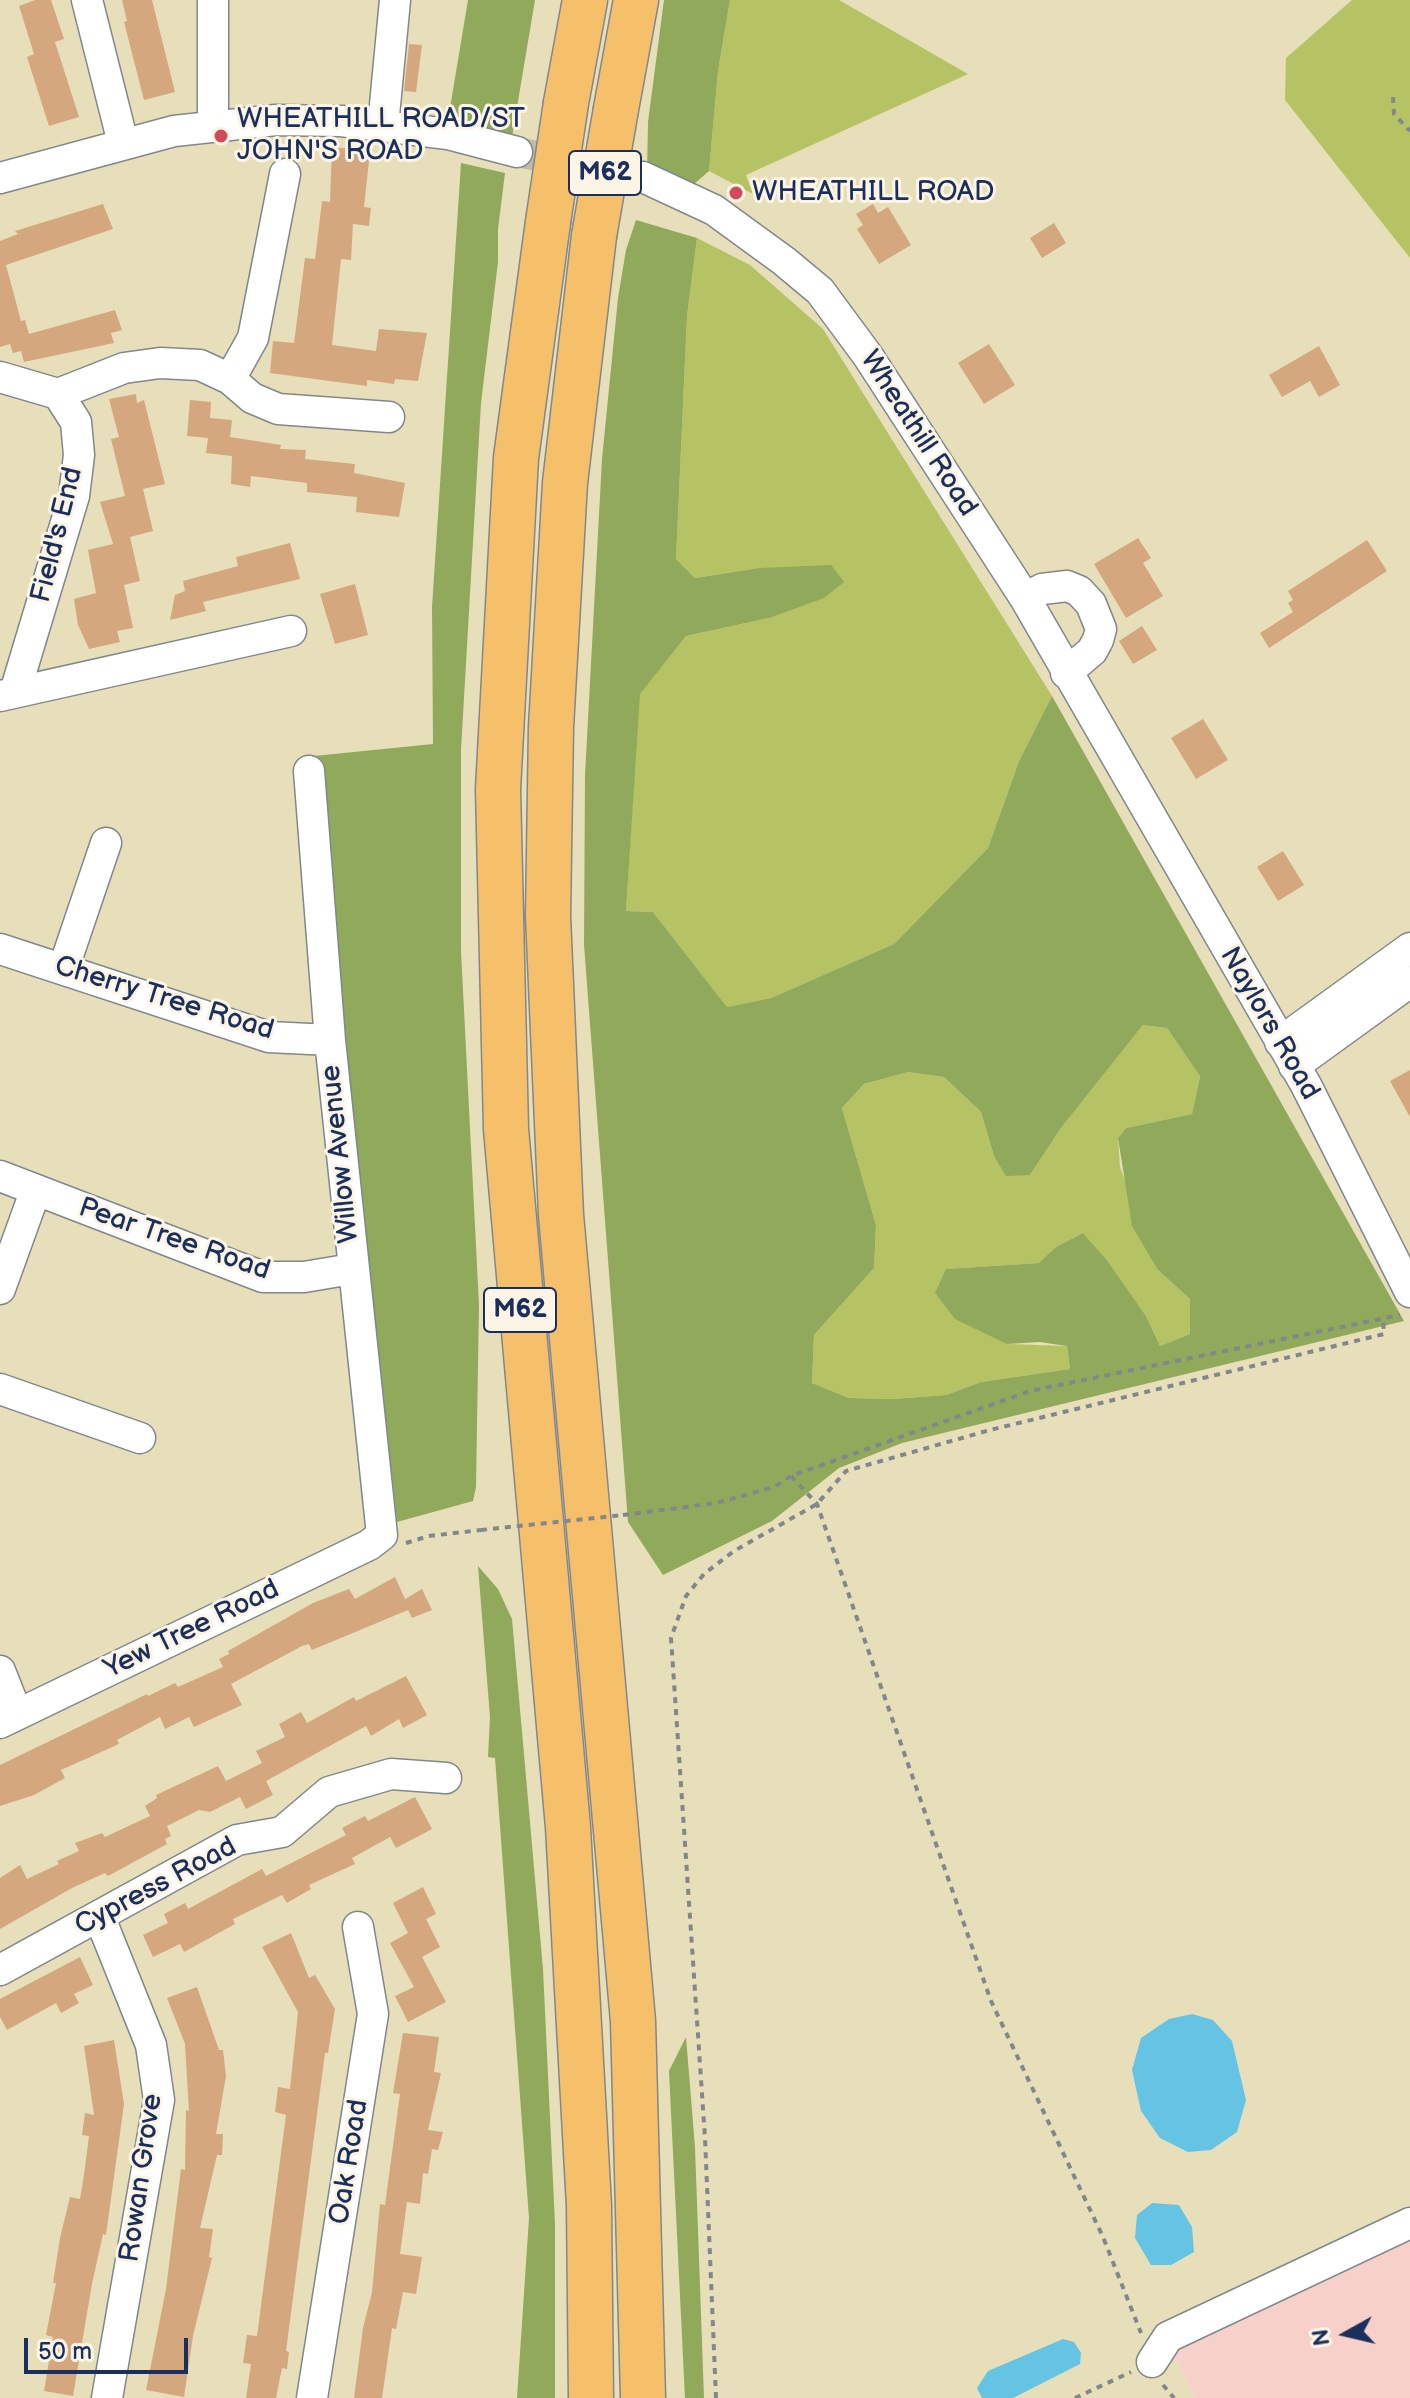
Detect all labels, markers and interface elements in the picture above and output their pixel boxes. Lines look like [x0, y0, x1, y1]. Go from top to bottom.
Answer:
place label: WHEATHILL ROAD/ST JOHN'S ROAD [237, 103, 525, 169]
marker: WHEATHILL ROAD/ST JOHN'S ROAD [212, 127, 230, 145]
road number: M62 [569, 151, 641, 195]
place label: WHEATHILL ROAD [752, 176, 994, 210]
marker: WHEATHILL ROAD [727, 184, 745, 202]
street label: Wheathill Road [852, 345, 984, 523]
street label: Field's End [25, 464, 91, 606]
street label: Naylors Road [1212, 942, 1326, 1106]
street label: Cherry Tree Road [50, 950, 278, 1048]
street label: Willow Avenue [315, 1063, 367, 1245]
street label: Pear Tree Road [74, 1192, 274, 1288]
road number: M62 [484, 1288, 556, 1332]
street label: Yew Tree Road [99, 1573, 285, 1687]
street label: Cypress Road [70, 1830, 242, 1944]
street label: Rowan Grove [114, 2092, 170, 2264]
street label: Oak Road [324, 2097, 376, 2227]
north arrow [1306, 2294, 1386, 2374]
scale bar [28, 2322, 192, 2372]
text: N [1307, 2327, 1336, 2347]
text: 50 m [38, 2337, 92, 2366]

